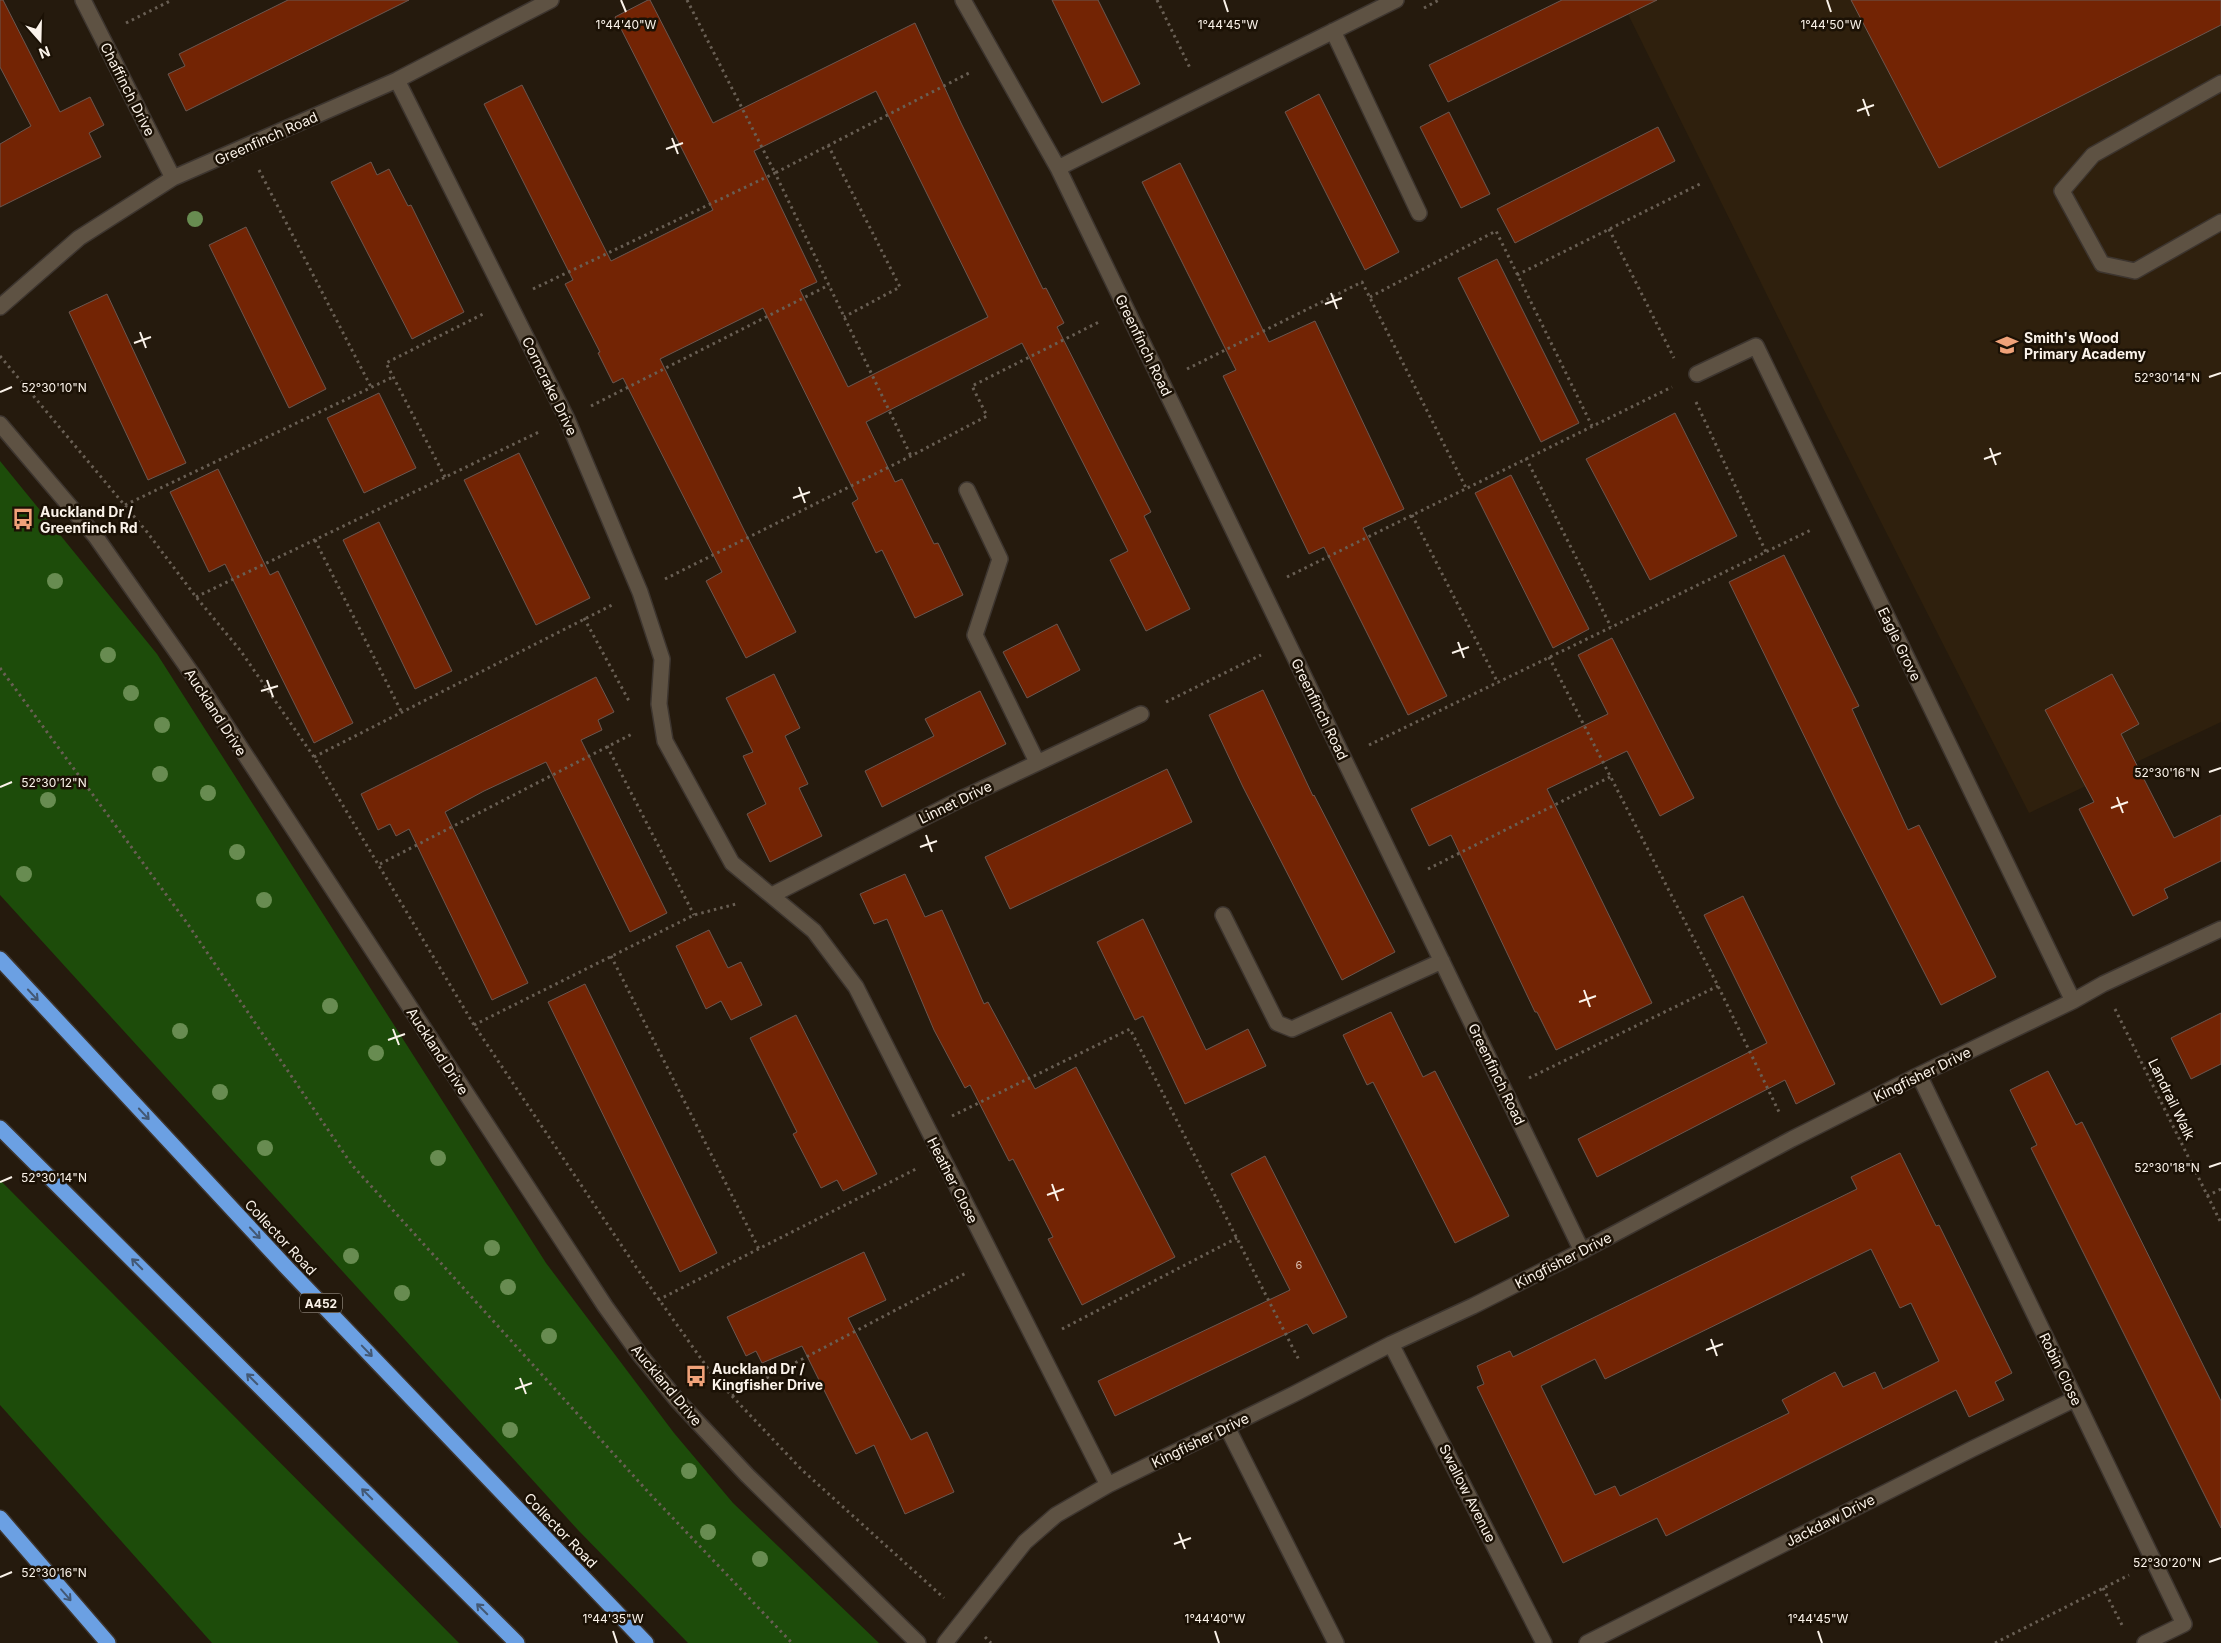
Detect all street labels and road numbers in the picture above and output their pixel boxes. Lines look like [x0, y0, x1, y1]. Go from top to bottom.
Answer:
street label: Chaffinch Drive [97, 39, 159, 139]
street label: Greenfinch Road [212, 108, 320, 168]
street label: Greenfinch Road [1112, 291, 1176, 399]
street label: Corncrake Drive [519, 334, 581, 438]
street label: Eagle Grove [1875, 604, 1925, 684]
street label: Greenfinch Road [1288, 655, 1352, 763]
street label: Auckland Drive [182, 665, 250, 759]
street label: Linnet Drive [916, 777, 994, 827]
street label: Auckland Drive [404, 1004, 472, 1098]
street label: Greenfinch Road [1465, 1020, 1529, 1128]
street label: Kingfisher Drive [1871, 1043, 1973, 1105]
street label: Landrail Walk [2145, 1056, 2199, 1143]
street label: Heather Close [924, 1134, 982, 1226]
street label: Collector Road [242, 1196, 320, 1278]
street label: Kingfisher Drive [1512, 1228, 1614, 1292]
road number: A452 [300, 1294, 342, 1312]
street label: Robin Close [2036, 1330, 2086, 1408]
street label: Auckland Drive [628, 1341, 706, 1429]
street label: Kingfisher Drive [1149, 1409, 1251, 1471]
street label: Swallow Avenue [1436, 1441, 1500, 1545]
street label: Collector Road [521, 1489, 601, 1571]
street label: Jackdaw Drive [1783, 1490, 1877, 1550]

